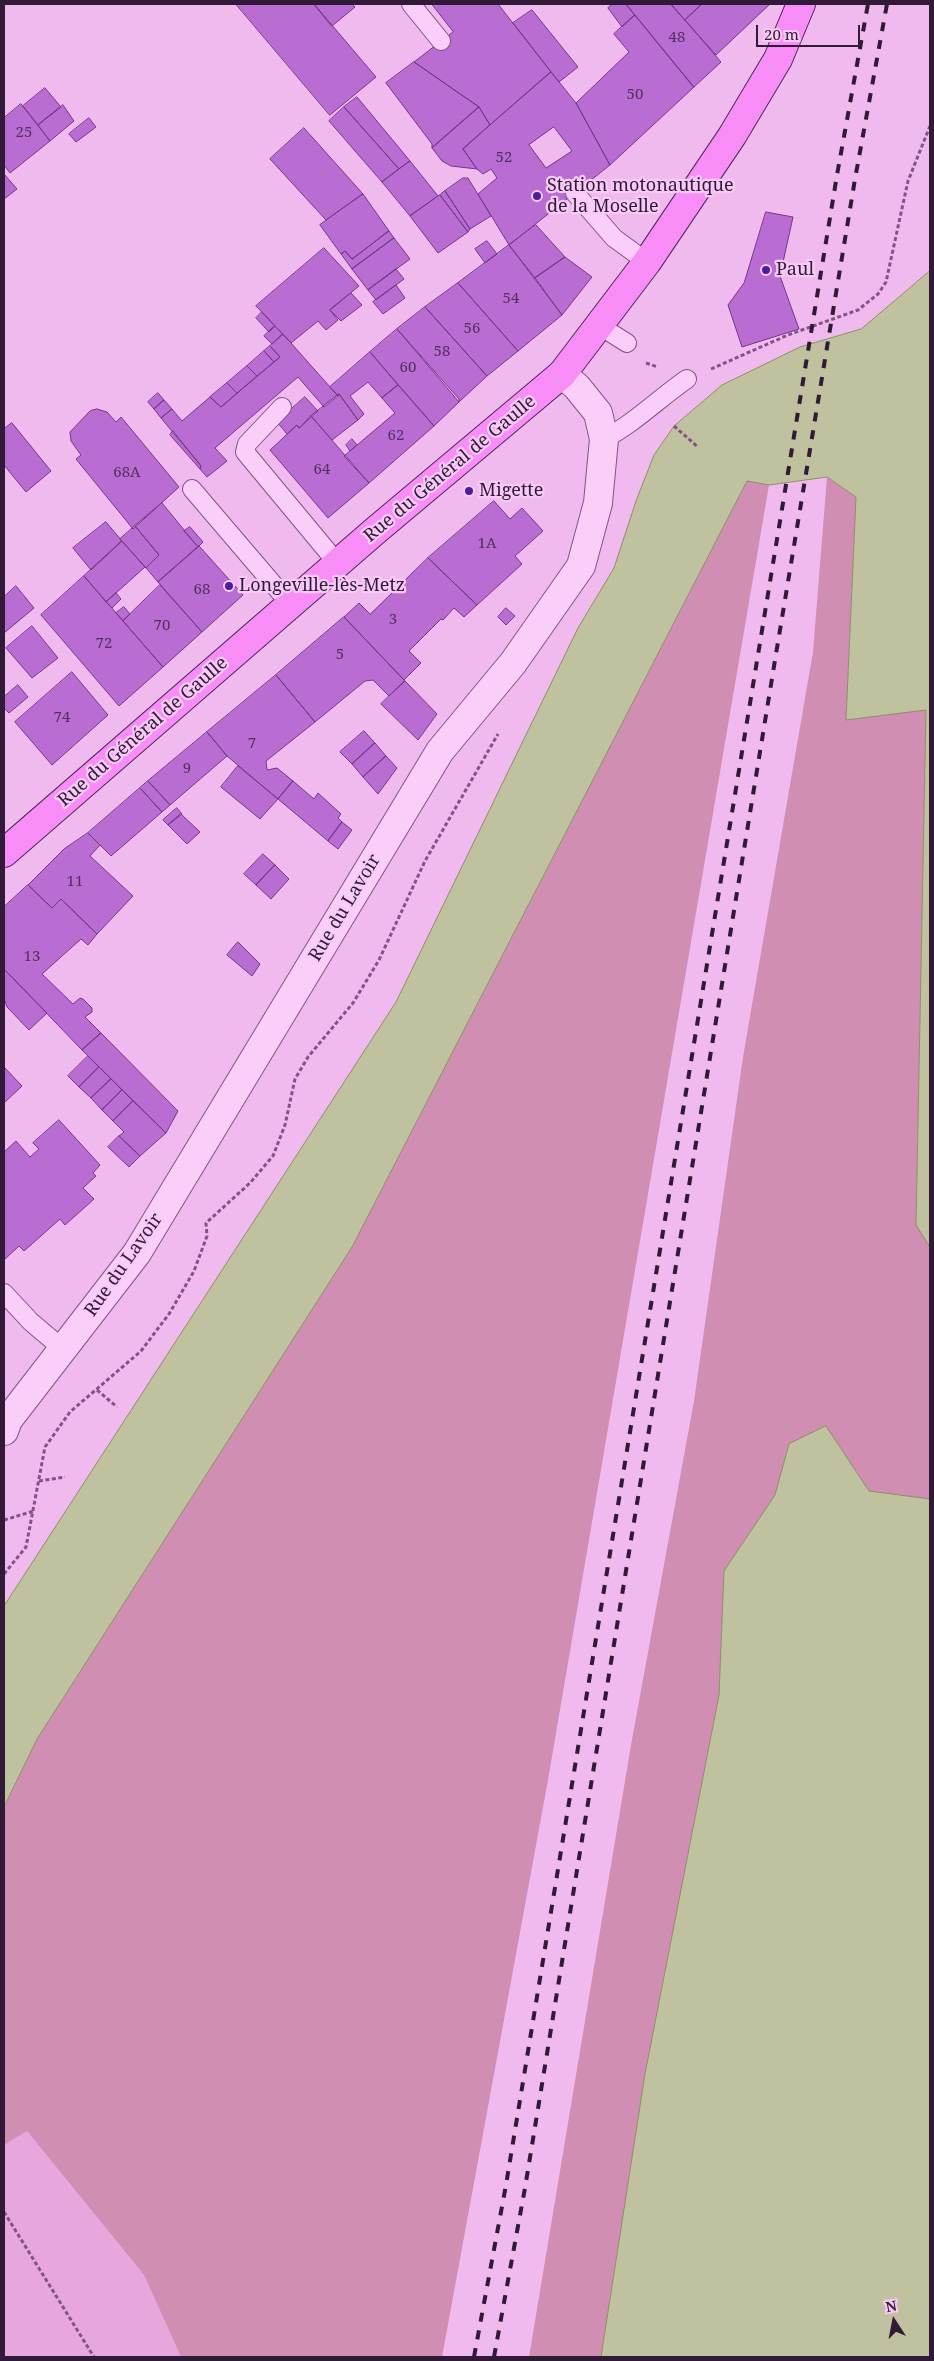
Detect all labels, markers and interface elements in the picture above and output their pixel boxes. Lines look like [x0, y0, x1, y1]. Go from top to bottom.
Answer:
scale bar [759, 15, 863, 47]
text: 20 m [764, 24, 799, 44]
house number: 48 [669, 29, 685, 47]
house number: 50 [627, 86, 643, 104]
house number: 25 [16, 124, 32, 142]
house number: 52 [496, 149, 512, 167]
place label: Station motonautique de la Moselle [547, 175, 734, 218]
marker: Station motonautique de la Moselle [531, 190, 543, 202]
place label: Paul [776, 259, 814, 281]
marker: Paul [760, 264, 772, 276]
house number: 54 [503, 290, 519, 308]
house number: 56 [464, 320, 480, 338]
house number: 58 [434, 343, 450, 361]
house number: 60 [400, 359, 416, 377]
street label: Rue du Général de Gaulle [360, 391, 540, 547]
house number: 62 [388, 427, 404, 445]
house number: 64 [314, 461, 330, 479]
house number: 68A [113, 464, 141, 482]
place label: Migette [479, 480, 543, 502]
marker: Migette [463, 485, 475, 497]
house number: 1A [478, 535, 496, 553]
place label: Longeville-lès-Metz [239, 575, 405, 597]
marker: Longeville-lès-Metz [223, 580, 235, 592]
house number: 68 [194, 581, 210, 599]
house number: 3 [389, 611, 397, 629]
house number: 70 [154, 617, 170, 635]
house number: 72 [96, 635, 112, 653]
house number: 5 [336, 646, 344, 664]
street label: Rue du Général de Gaulle [54, 652, 232, 812]
house number: 74 [54, 709, 70, 727]
house number: 7 [248, 735, 256, 753]
house number: 9 [183, 760, 191, 778]
street label: Rue du Lavoir [305, 851, 385, 965]
house number: 11 [67, 873, 83, 891]
house number: 13 [24, 948, 40, 966]
street label: Rue du Lavoir [80, 1209, 168, 1321]
text: N [884, 2295, 898, 2316]
north arrow [869, 2296, 919, 2346]

